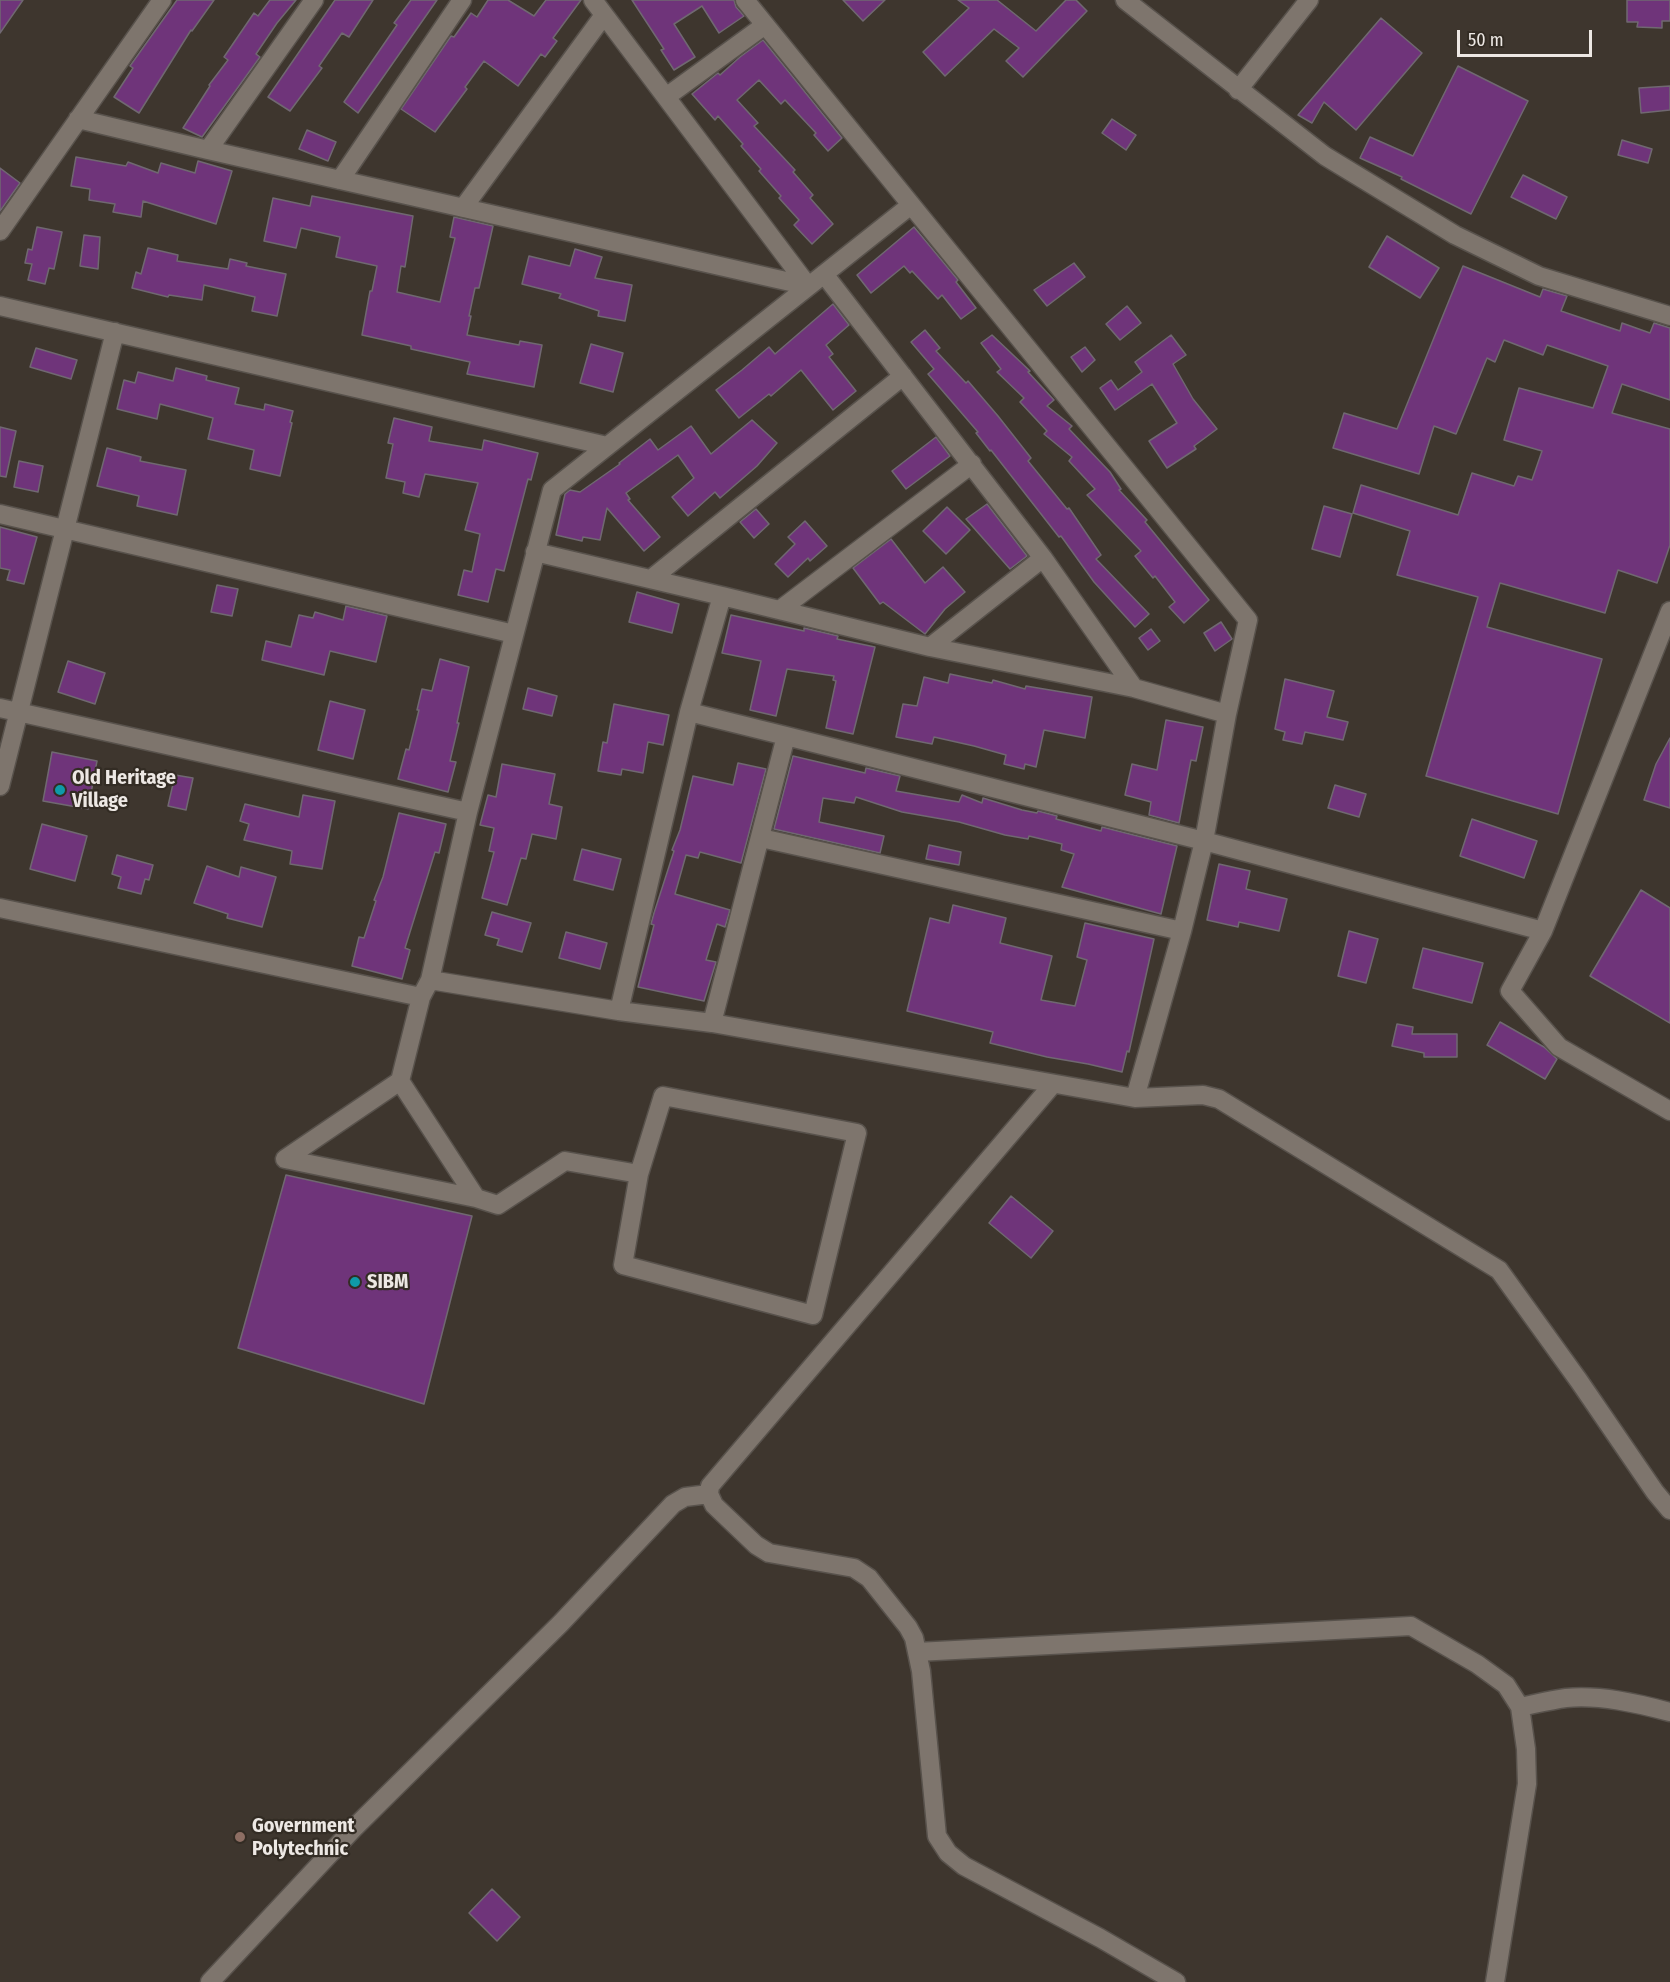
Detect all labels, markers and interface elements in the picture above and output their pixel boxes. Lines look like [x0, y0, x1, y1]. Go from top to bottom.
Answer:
scale bar [1460, 18, 1595, 56]
text: 50 m [1468, 29, 1504, 51]
place label: Old Heritage Village [72, 766, 176, 813]
marker: Old Heritage Village [53, 783, 67, 797]
place label: SIBM [367, 1270, 408, 1294]
marker: SIBM [348, 1275, 362, 1289]
place label: Government Polytechnic [252, 1814, 354, 1861]
marker: Government Polytechnic [233, 1830, 247, 1844]

